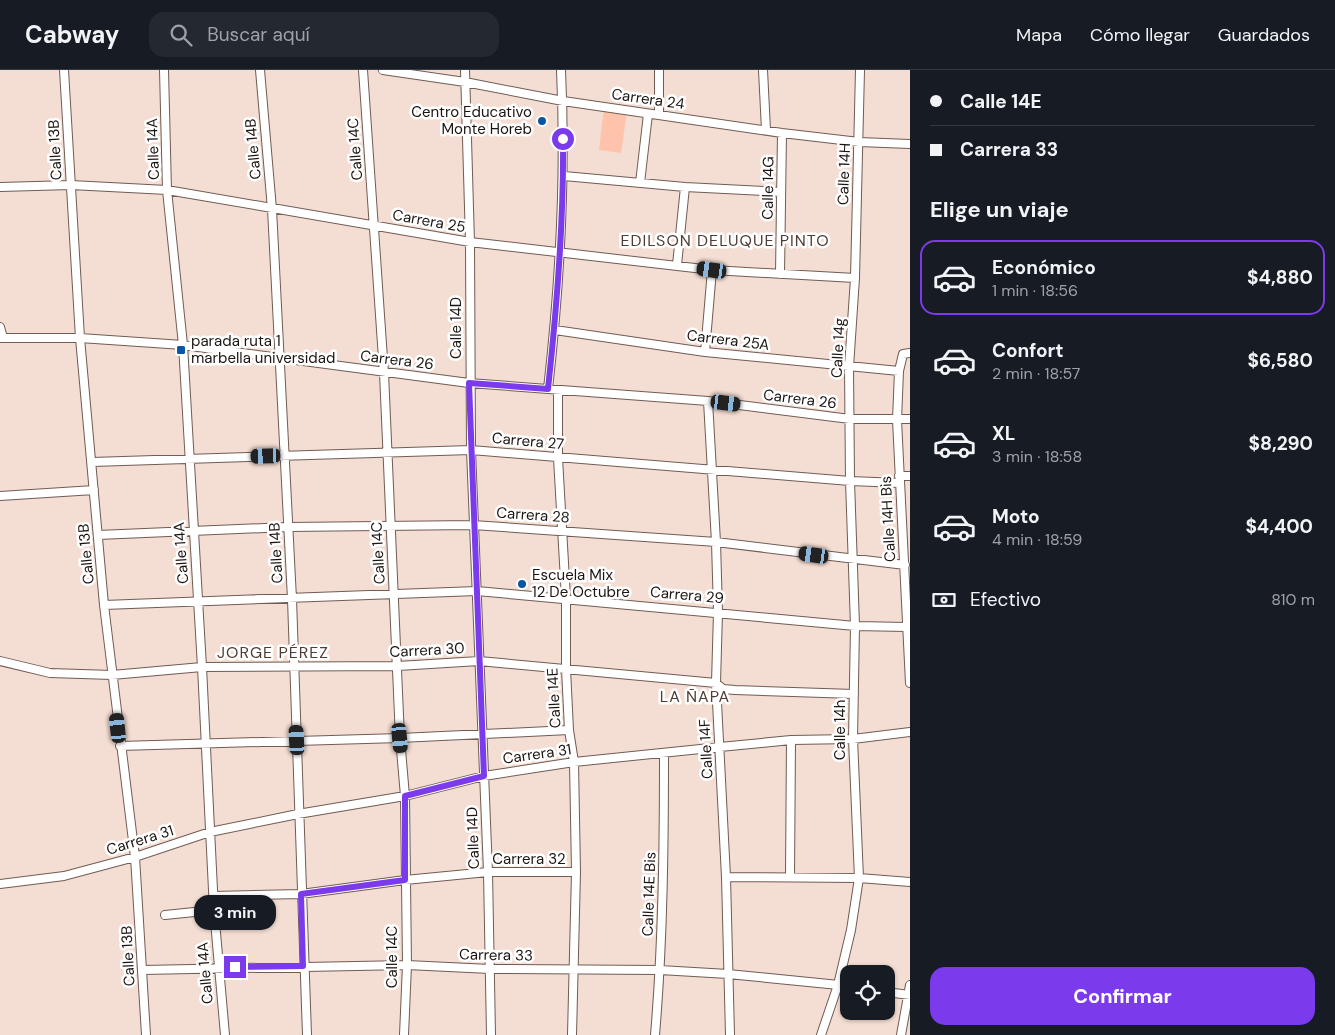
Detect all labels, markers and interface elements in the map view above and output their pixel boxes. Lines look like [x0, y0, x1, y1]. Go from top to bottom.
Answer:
search box [149, 12, 499, 57]
text: Cabway [25, 19, 119, 50]
icon: search [167, 21, 195, 49]
text: Buscar aquí [207, 22, 310, 47]
text: Mapa [1016, 23, 1062, 47]
text: Cómo llegar [1090, 23, 1190, 47]
text: Guardados [1218, 23, 1310, 47]
street label: Carrera 24 [610, 84, 686, 114]
text: Calle 14E [960, 89, 1042, 114]
place label: Centro Educativo Monte Horeb [411, 102, 532, 139]
marker: Centro Educativo Monte Horeb [536, 115, 548, 127]
street label: Calle 14C [343, 117, 367, 181]
street label: Calle 14A [142, 118, 164, 180]
street label: Calle 14B [240, 118, 266, 180]
street label: Calle 13B [43, 119, 67, 181]
route start [552, 128, 574, 150]
text: Carrera 33 [960, 137, 1058, 162]
street label: Calle 14H [833, 143, 855, 205]
street label: Calle 14G [757, 156, 779, 220]
text: Elige un viaje [930, 195, 1069, 224]
street label: Carrera 25 [391, 205, 467, 237]
district label: EDILSON DELUQUE PINTO [620, 230, 830, 251]
icon: car [932, 255, 977, 300]
text: Económico [992, 255, 1096, 280]
car [696, 260, 727, 280]
text: $4,880 [1247, 265, 1313, 290]
text: 1 min · 18:56 [992, 280, 1078, 301]
street label: Calle 14D [446, 297, 466, 359]
street label: Calle 14g [826, 317, 850, 379]
street label: Carrera 25A [686, 325, 770, 355]
place label: parada ruta 1 marbella universidad [191, 331, 335, 368]
icon: car [932, 338, 977, 383]
text: Confort [992, 338, 1064, 363]
marker: parada ruta 1 marbella universidad [175, 344, 187, 356]
street label: Carrera 26 [359, 346, 435, 374]
text: $6,580 [1248, 348, 1313, 373]
text: 2 min · 18:57 [992, 363, 1080, 384]
street label: Carrera 26 [762, 385, 838, 413]
car [710, 394, 741, 412]
icon: car [932, 421, 977, 466]
text: XL [992, 421, 1015, 446]
street label: Carrera 27 [491, 428, 565, 454]
text: $8,290 [1248, 431, 1313, 456]
text: 3 min · 18:58 [992, 446, 1082, 467]
car [250, 448, 281, 464]
street label: Calle 14H Bis [876, 475, 900, 563]
street label: Carrera 28 [496, 502, 570, 528]
icon: car [932, 504, 977, 549]
text: Moto [992, 504, 1040, 529]
text: $4,400 [1245, 514, 1313, 539]
street label: Calle 14A [169, 521, 193, 585]
street label: Calle 14C [366, 521, 390, 585]
street label: Calle 14B [264, 522, 288, 584]
street label: Calle 13B [73, 523, 99, 585]
text: 4 min · 18:59 [992, 529, 1082, 550]
car [798, 545, 829, 565]
place label: Escuela Mix 12 De Octubre [532, 565, 630, 602]
marker: Escuela Mix 12 De Octubre [516, 578, 528, 590]
street label: Carrera 29 [649, 582, 725, 608]
icon: cash [930, 586, 958, 614]
text: Efectivo [970, 587, 1041, 612]
text: 810 m [1271, 589, 1315, 610]
street label: Carrera 30 [389, 638, 465, 662]
district label: JORGE PÉREZ [217, 642, 329, 663]
street label: Calle 14E [542, 667, 566, 729]
district label: LA ÑAPA [660, 686, 730, 707]
street label: Calle 14h [830, 700, 850, 760]
car [108, 712, 127, 744]
street label: Calle 14F [694, 719, 718, 779]
car [391, 722, 408, 754]
car [288, 725, 305, 755]
street label: Carrera 31 [501, 739, 573, 769]
street label: Calle 14D [462, 807, 484, 869]
street label: Carrera 31 [104, 820, 176, 860]
street label: Carrera 32 [492, 849, 566, 869]
street label: Calle 14E Bis [638, 851, 660, 937]
callout: 3 min [194, 894, 276, 930]
text: 3 min [214, 902, 256, 923]
street label: Calle 13B [116, 925, 140, 987]
street label: Calle 14C [382, 925, 402, 988]
street label: Calle 14A [192, 941, 218, 1005]
street label: Carrera 33 [459, 944, 533, 966]
route end [224, 956, 246, 978]
map controls [840, 965, 895, 1020]
button: locate [840, 965, 895, 1020]
button: Confirmar [930, 967, 1315, 1025]

